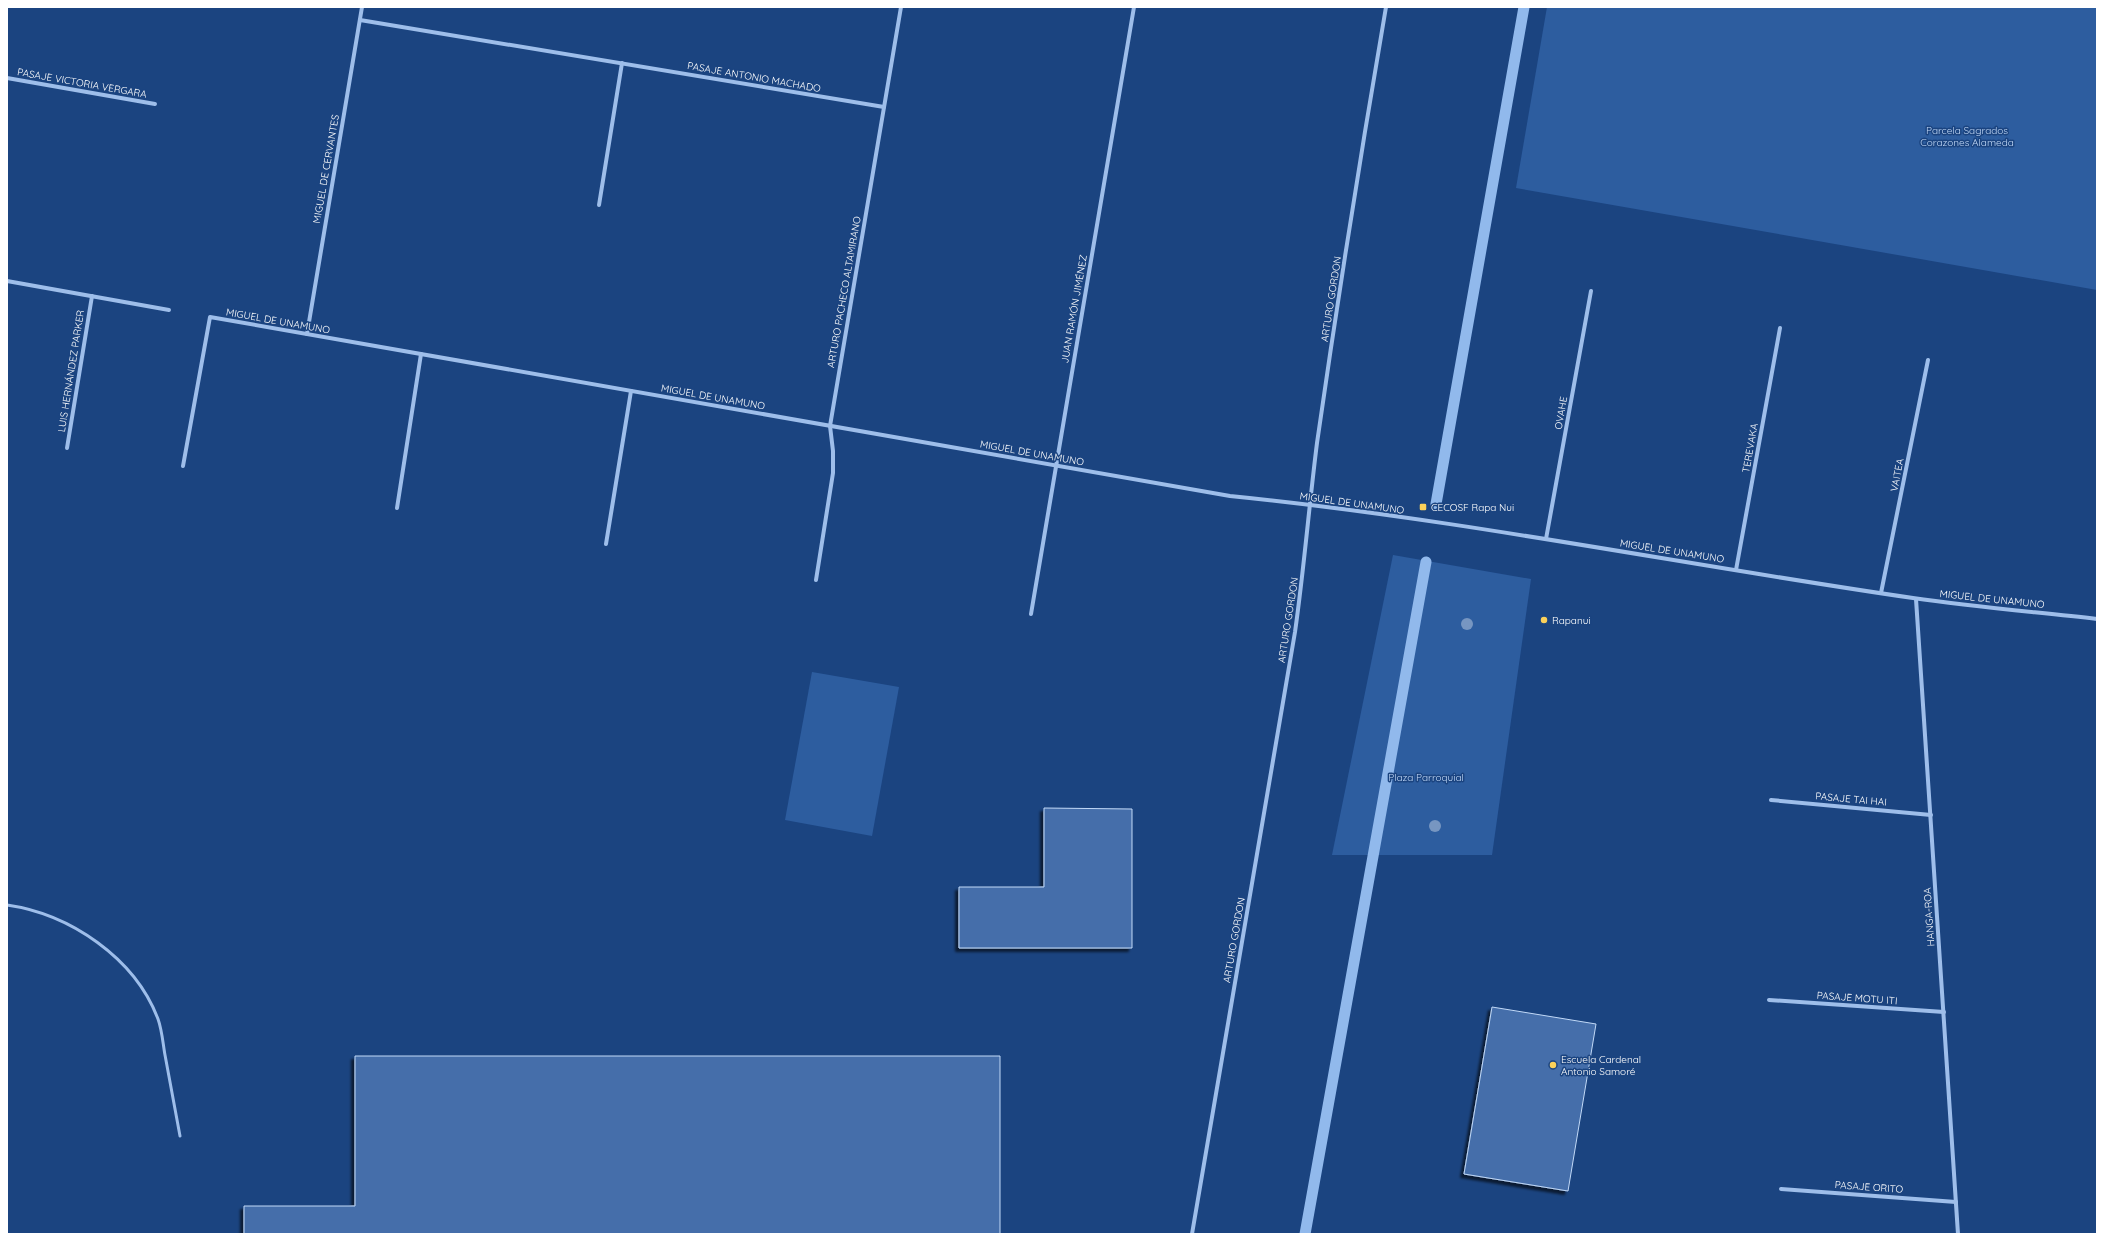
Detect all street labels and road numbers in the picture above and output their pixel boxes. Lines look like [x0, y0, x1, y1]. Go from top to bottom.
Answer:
street label: PASAJE ANTONIO MACHADO [686, 59, 822, 95]
street label: PASAJE VICTORIA VERGARA [16, 65, 148, 101]
street label: MIGUEL DE CERVANTES [310, 113, 342, 224]
street label: ARTURO PACHECO ALTAMIRANO [824, 215, 864, 369]
street label: JUAN RAMÓN JIMÉNEZ [1058, 254, 1090, 364]
street label: ARTURO GORDON [1318, 255, 1344, 343]
street label: MIGUEL DE UNAMUNO [225, 305, 331, 337]
street label: LUIS HERNÁNDEZ PARKER [55, 309, 87, 433]
street label: MIGUEL DE UNAMUNO [660, 381, 766, 413]
street label: OVAHE [1552, 395, 1570, 430]
street label: TEREVAKA [1739, 422, 1761, 474]
street label: MIGUEL DE UNAMUNO [979, 437, 1085, 469]
street label: VAITEA [1887, 457, 1907, 493]
street label: MIGUEL DE UNAMUNO [1299, 489, 1405, 517]
street label: MIGUEL DE UNAMUNO [1619, 536, 1725, 566]
street label: ARTURO GORDON [1275, 576, 1301, 664]
street label: MIGUEL DE UNAMUNO [1939, 587, 2045, 611]
street label: PASAJE TAI HAI [1815, 789, 1887, 809]
street label: HANGA-ROA [1920, 887, 1938, 947]
street label: ARTURO GORDON [1220, 896, 1248, 984]
street label: PASAJE MOTU ITI [1816, 989, 1898, 1007]
street label: PASAJE ORITO [1834, 1178, 1904, 1196]

